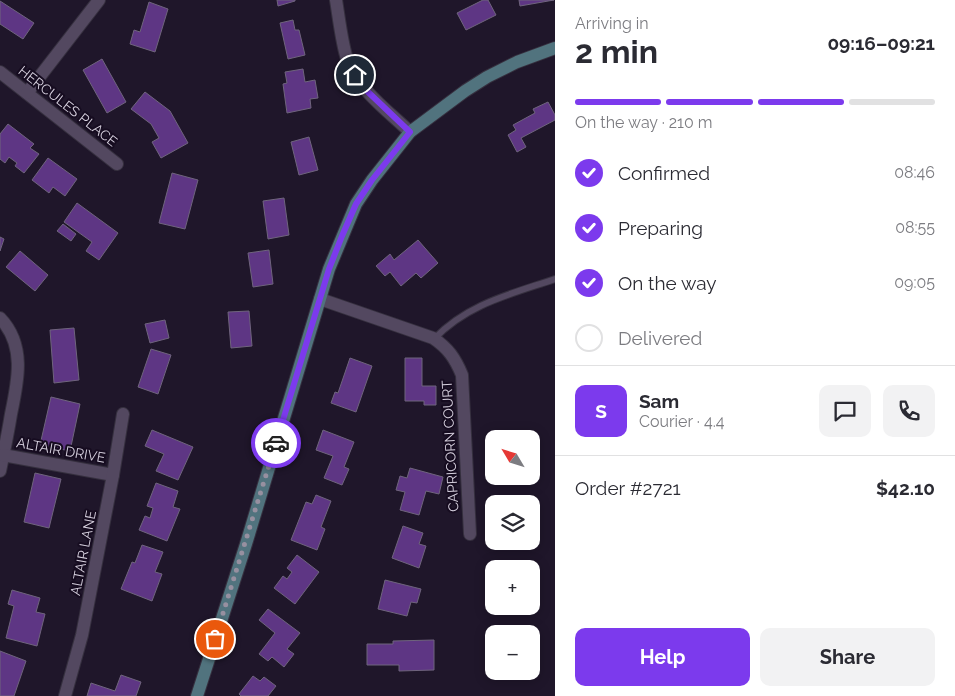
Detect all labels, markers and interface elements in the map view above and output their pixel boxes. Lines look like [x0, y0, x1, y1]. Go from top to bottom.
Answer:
text: Arriving in [575, 14, 649, 33]
text: 09:16–09:21 [827, 32, 935, 54]
text: 2 min [575, 33, 658, 70]
pin [334, 54, 376, 96]
icon: home [341, 61, 369, 89]
street label: HERCULES PLACE [15, 62, 121, 150]
text: On the way · 210 m [575, 113, 713, 132]
icon: check [575, 159, 603, 187]
text: Confirmed [618, 162, 710, 184]
text: 08:46 [894, 163, 935, 182]
icon: check [575, 214, 603, 242]
text: Preparing [618, 217, 703, 239]
text: 08:55 [895, 218, 935, 237]
icon: check [575, 269, 603, 297]
text: On the way [618, 272, 717, 294]
text: 09:05 [894, 273, 935, 292]
text: Delivered [618, 327, 702, 349]
street label: CAPRICORN COURT [439, 379, 461, 512]
button: chat [819, 385, 871, 437]
button: phone [883, 385, 935, 437]
text: Sam [639, 390, 679, 412]
text: S [595, 400, 607, 422]
text: Courier · 4.4 [639, 412, 724, 431]
courier [251, 418, 301, 468]
icon: car [262, 429, 290, 457]
north arrow [485, 430, 540, 485]
map controls [485, 430, 540, 680]
street label: ALTAIR DRIVE [15, 434, 107, 466]
text: Order #2721 [575, 477, 681, 499]
text: $42.10 [876, 477, 935, 499]
button: layers [485, 495, 540, 550]
street label: ALTAIR LANE [67, 509, 99, 597]
button: + [485, 560, 540, 615]
pin [194, 618, 236, 660]
icon: bag [201, 625, 229, 653]
button: − [485, 625, 540, 680]
button: Help [575, 628, 750, 686]
button: Share [760, 628, 935, 686]

